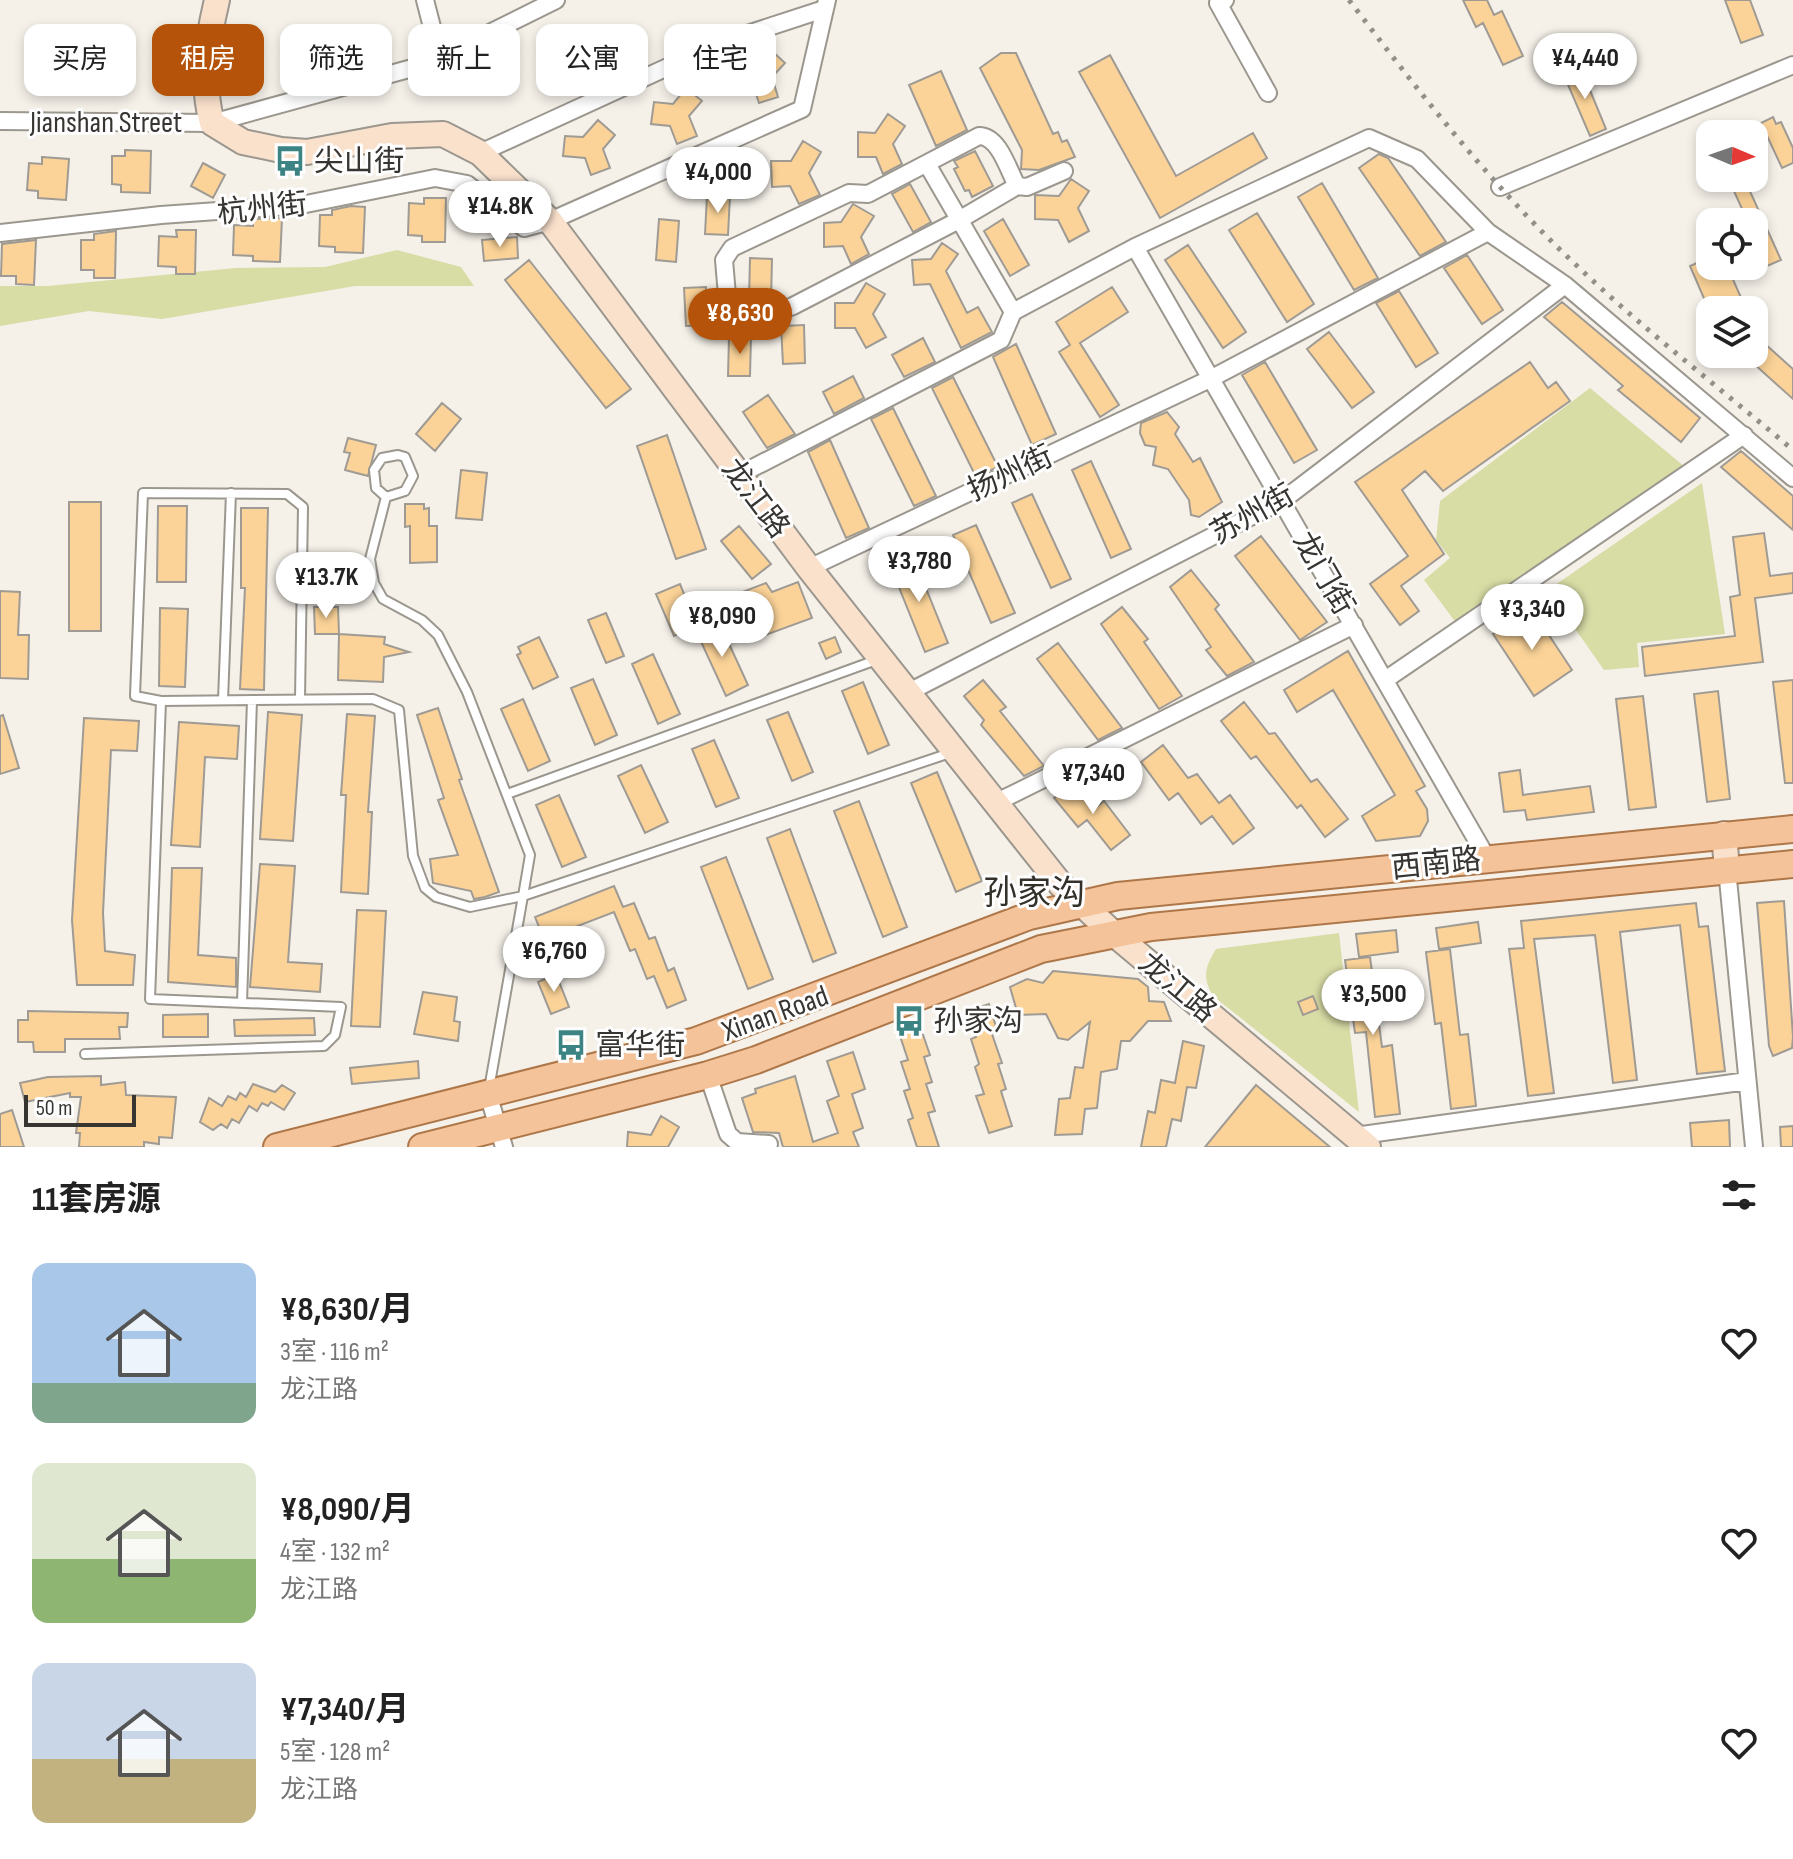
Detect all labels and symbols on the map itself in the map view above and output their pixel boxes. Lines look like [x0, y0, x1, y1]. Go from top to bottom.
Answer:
pin: ¥4,440 [1520, 33, 1650, 101]
street label: Jianshan Street [29, 105, 182, 141]
north arrow [1696, 120, 1768, 192]
bus stop icon: 尖山街 [273, 144, 307, 178]
place label: 尖山街 [314, 144, 404, 180]
pin: ¥4,000 [653, 147, 783, 215]
pin: ¥14.8K [435, 181, 565, 249]
street label: 杭州街 [215, 186, 309, 232]
pin: ¥8,630 [675, 288, 805, 356]
street label: 扬州街 [962, 439, 1059, 509]
street label: 龙江路 [714, 452, 797, 545]
street label: 苏州街 [1204, 477, 1301, 552]
street label: 龙门街 [1285, 526, 1361, 621]
pin: ¥3,780 [854, 536, 984, 604]
pin: ¥13.7K [261, 552, 391, 620]
pin: ¥3,340 [1467, 584, 1597, 652]
pin: ¥8,090 [657, 591, 787, 659]
pin: ¥7,340 [1028, 748, 1158, 816]
street label: 西南路 [1389, 841, 1483, 887]
district label: 孙家沟 [983, 873, 1085, 914]
pin: ¥6,760 [489, 926, 619, 994]
street label: 龙江路 [1131, 945, 1223, 1030]
pin: ¥3,500 [1308, 969, 1438, 1037]
street label: Xinan Road [716, 978, 833, 1050]
bus stop icon: 孙家沟 [892, 1004, 926, 1038]
place label: 孙家沟 [933, 1004, 1023, 1040]
bus stop icon: 富华街 [554, 1028, 588, 1062]
place label: 富华街 [595, 1028, 685, 1064]
scale bar [24, 1091, 136, 1127]

